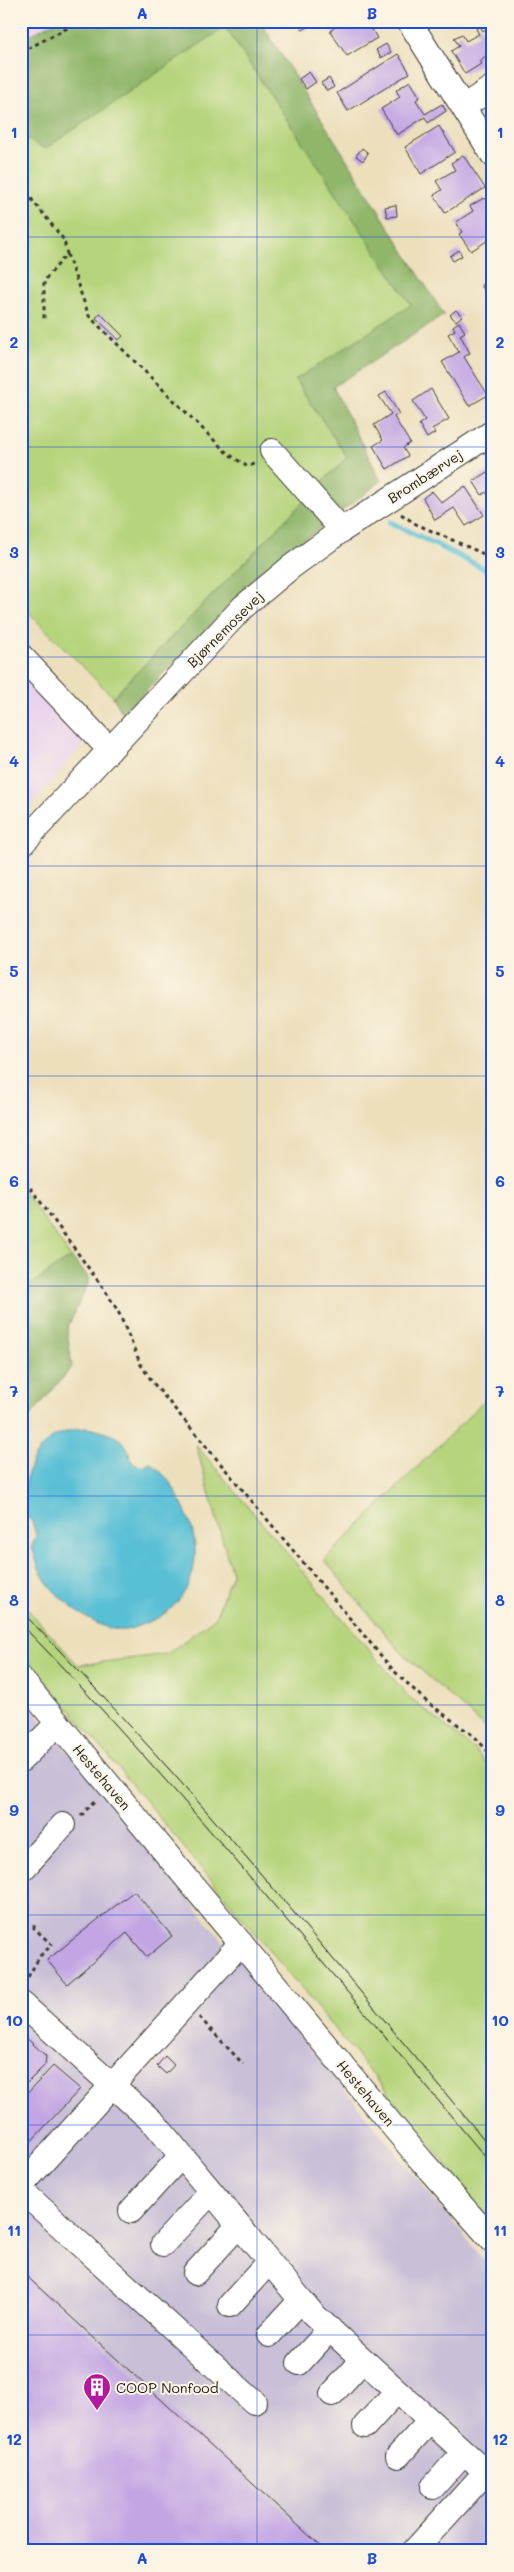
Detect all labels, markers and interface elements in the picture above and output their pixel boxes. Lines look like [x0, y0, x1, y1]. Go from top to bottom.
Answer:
text: A [136, 2, 148, 23]
text: B [367, 2, 377, 23]
text: 1 [10, 121, 18, 142]
text: 1 [496, 121, 504, 142]
text: 2 [10, 331, 19, 352]
text: 2 [496, 331, 505, 352]
street label: Brombærvej [384, 445, 466, 507]
text: 3 [9, 541, 19, 562]
text: 3 [495, 541, 505, 562]
street label: Bjørnemosevej [183, 587, 267, 671]
text: 4 [9, 750, 19, 771]
text: 4 [495, 750, 505, 771]
text: 5 [9, 960, 19, 981]
text: 5 [495, 960, 505, 981]
text: 6 [9, 1170, 19, 1191]
text: 6 [495, 1170, 505, 1191]
text: 7 [10, 1380, 19, 1401]
text: 7 [496, 1380, 505, 1401]
text: 8 [9, 1589, 19, 1610]
text: 8 [495, 1589, 505, 1610]
street label: Hestehaven [69, 1740, 135, 1814]
text: 9 [9, 1799, 19, 1820]
text: 9 [495, 1799, 505, 1820]
text: 10 [5, 2009, 23, 2030]
text: 10 [491, 2009, 509, 2030]
street label: Hestehaven [333, 2056, 399, 2130]
text: 11 [7, 2219, 21, 2240]
text: 11 [493, 2219, 507, 2240]
building icon: COOP Nonfood [82, 2372, 112, 2411]
place label: COOP Nonfood [116, 2378, 219, 2397]
text: 12 [6, 2428, 22, 2449]
text: 12 [492, 2428, 508, 2449]
text: A [136, 2547, 148, 2568]
text: B [367, 2547, 377, 2568]

